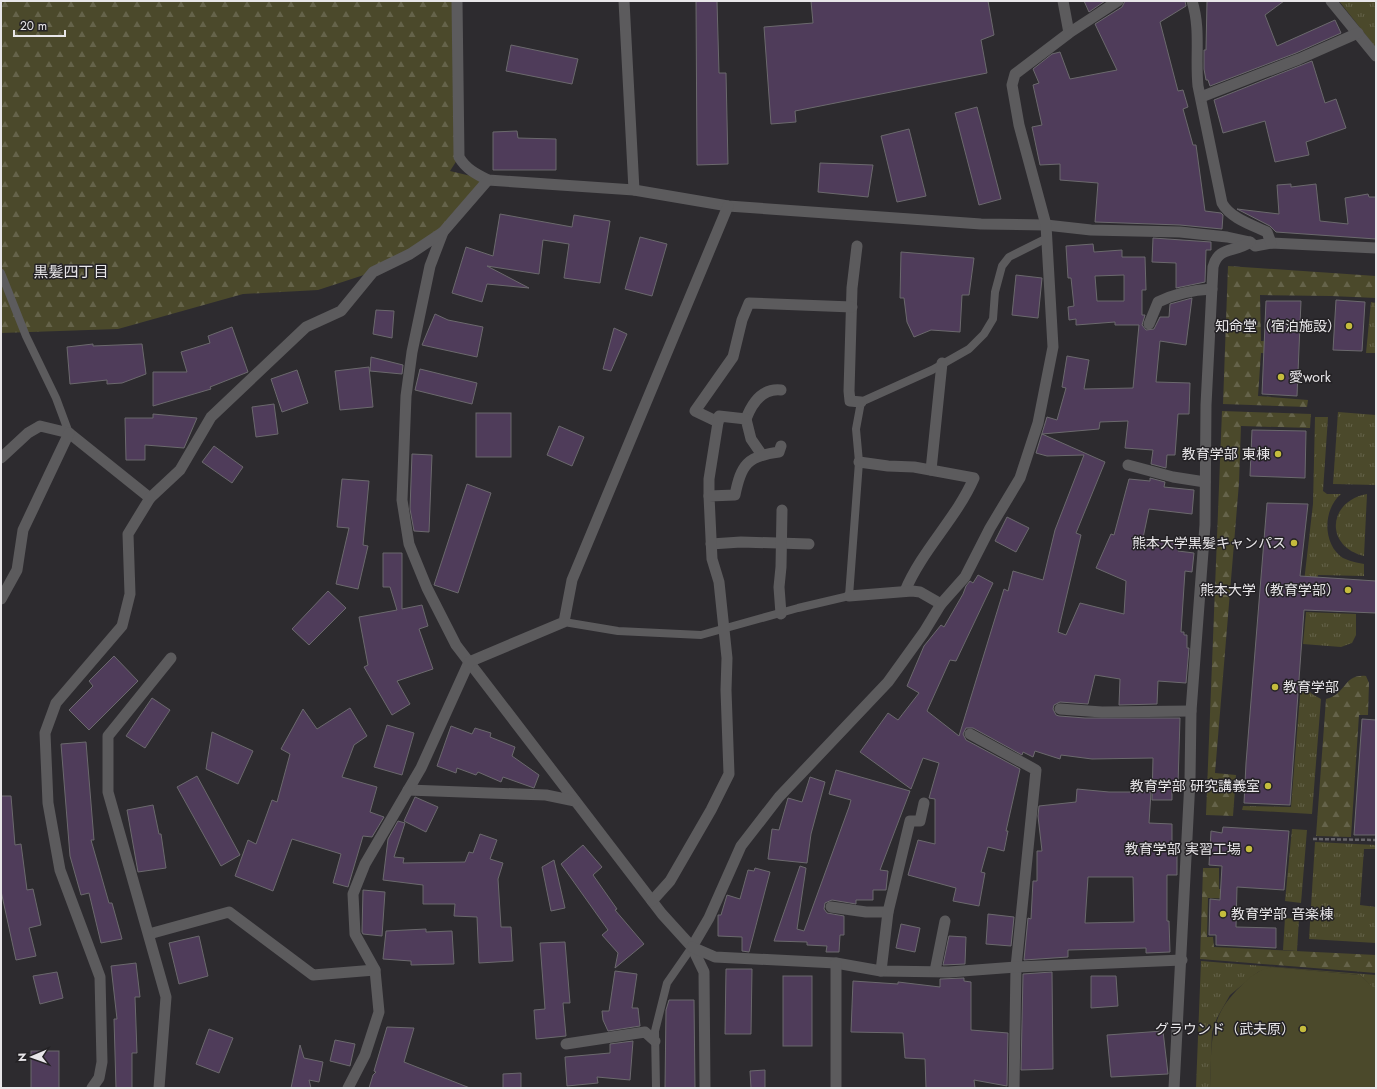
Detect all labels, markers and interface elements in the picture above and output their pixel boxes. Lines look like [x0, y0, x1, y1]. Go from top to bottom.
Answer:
scale bar [14, 12, 65, 38]
text: 20 m [20, 17, 47, 35]
district label: 黒髪四丁目 [33, 261, 109, 283]
place label: 知命堂（宿泊施設） [1215, 316, 1341, 336]
marker: 知命堂（宿泊施設） [1344, 321, 1354, 331]
place label: 愛work [1289, 367, 1332, 387]
marker: 愛work [1276, 372, 1286, 382]
place label: 教育学部 東棟 [1182, 444, 1270, 464]
marker: 教育学部 東棟 [1273, 449, 1283, 459]
place label: 熊本大学黒髪キャンパス [1132, 533, 1286, 553]
marker: 熊本大学黒髪キャンパス [1289, 538, 1299, 548]
place label: 熊本大学（教育学部） [1200, 580, 1340, 600]
marker: 熊本大学（教育学部） [1343, 585, 1353, 595]
place label: 教育学部 [1283, 677, 1339, 697]
marker: 教育学部 [1270, 682, 1280, 692]
place label: 教育学部 研究講義室 [1130, 776, 1260, 796]
marker: 教育学部 研究講義室 [1263, 781, 1273, 791]
place label: 教育学部 実習工場 [1125, 839, 1241, 859]
marker: 教育学部 実習工場 [1244, 844, 1254, 854]
place label: 教育学部 音楽棟 [1231, 904, 1333, 924]
marker: 教育学部 音楽棟 [1218, 909, 1228, 919]
place label: グラウンド（武夫原） [1155, 1019, 1295, 1039]
marker: グラウンド（武夫原） [1298, 1024, 1308, 1034]
north arrow [12, 1037, 52, 1077]
text: N [14, 1053, 30, 1062]

